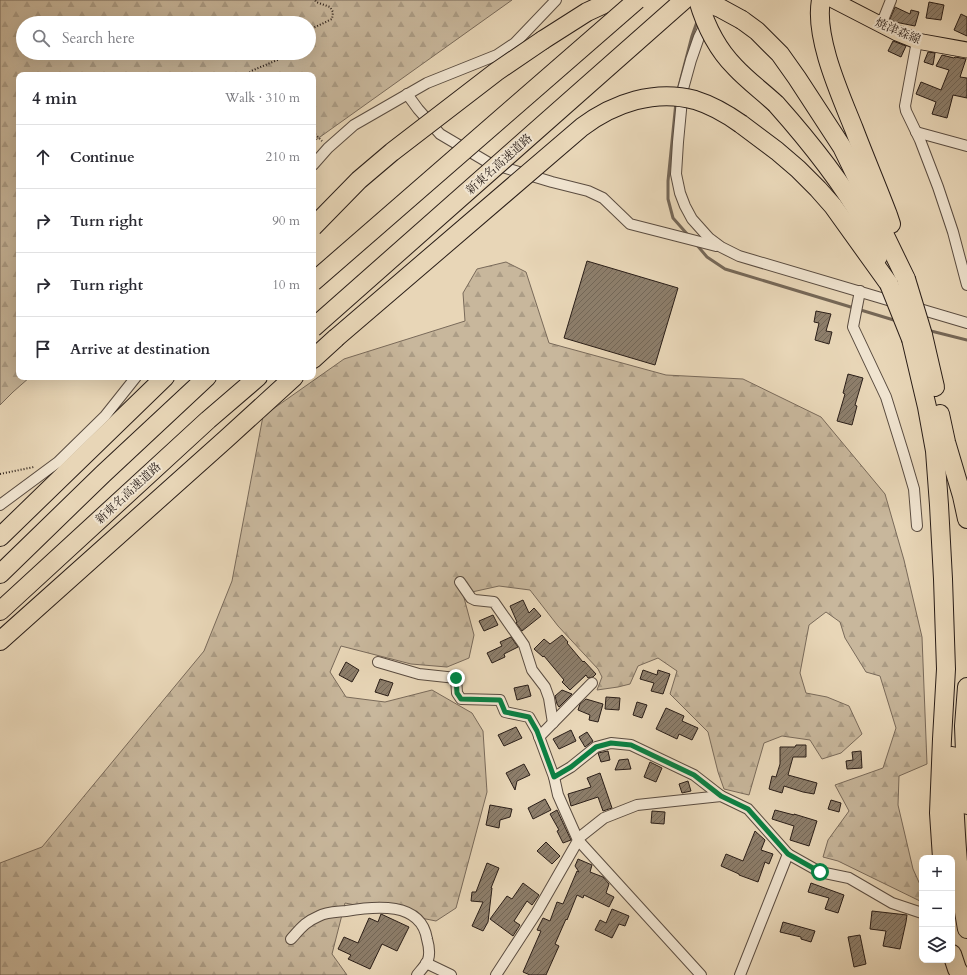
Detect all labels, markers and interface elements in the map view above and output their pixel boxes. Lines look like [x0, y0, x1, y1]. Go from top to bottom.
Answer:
street label: 焼津森線 [873, 14, 923, 48]
search box [16, 16, 316, 60]
icon: search [30, 27, 52, 49]
text: Search here [62, 28, 135, 48]
text: 4 min [32, 87, 77, 110]
text: Walk · 310 m [225, 89, 300, 107]
street label: 新東名高速道路 [462, 130, 536, 198]
icon: ahead [32, 146, 54, 168]
text: Continue [70, 147, 135, 167]
text: 210 m [266, 148, 300, 166]
icon: right [32, 210, 54, 232]
text: Turn right [70, 211, 143, 231]
text: 90 m [272, 212, 300, 230]
icon: right [32, 274, 54, 296]
text: Turn right [70, 275, 143, 295]
text: 10 m [272, 276, 300, 294]
icon: arrive [32, 338, 54, 360]
text: Arrive at destination [70, 339, 210, 359]
street label: 新東名高速道路 [92, 458, 164, 528]
route end [447, 669, 465, 687]
map controls [919, 855, 955, 963]
button: + [919, 855, 955, 891]
route start [811, 863, 829, 881]
button: − [919, 891, 955, 927]
button: layers [919, 927, 955, 963]

